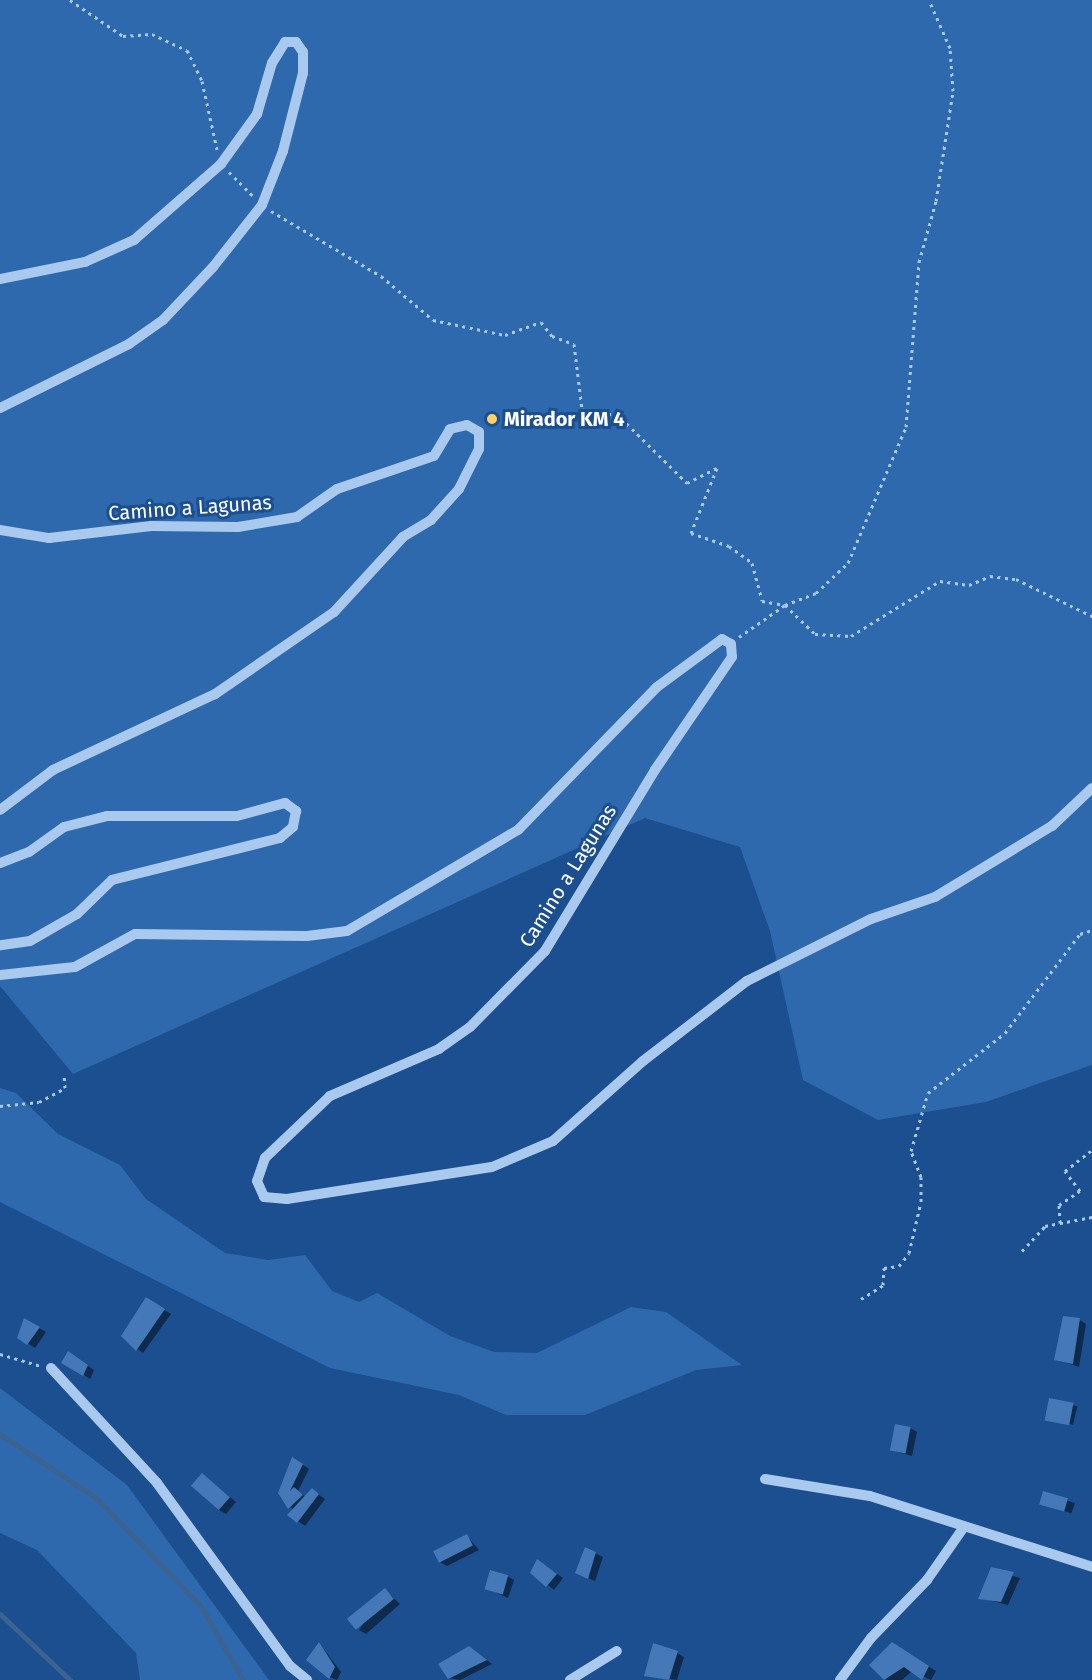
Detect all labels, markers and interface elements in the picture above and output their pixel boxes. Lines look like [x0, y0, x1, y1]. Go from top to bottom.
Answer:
place label: Mirador KM 4 [504, 407, 624, 431]
marker: Mirador KM 4 [485, 412, 499, 426]
street label: Camino a Lagunas [108, 490, 272, 526]
street label: Camino a Lagunas [514, 800, 622, 952]

